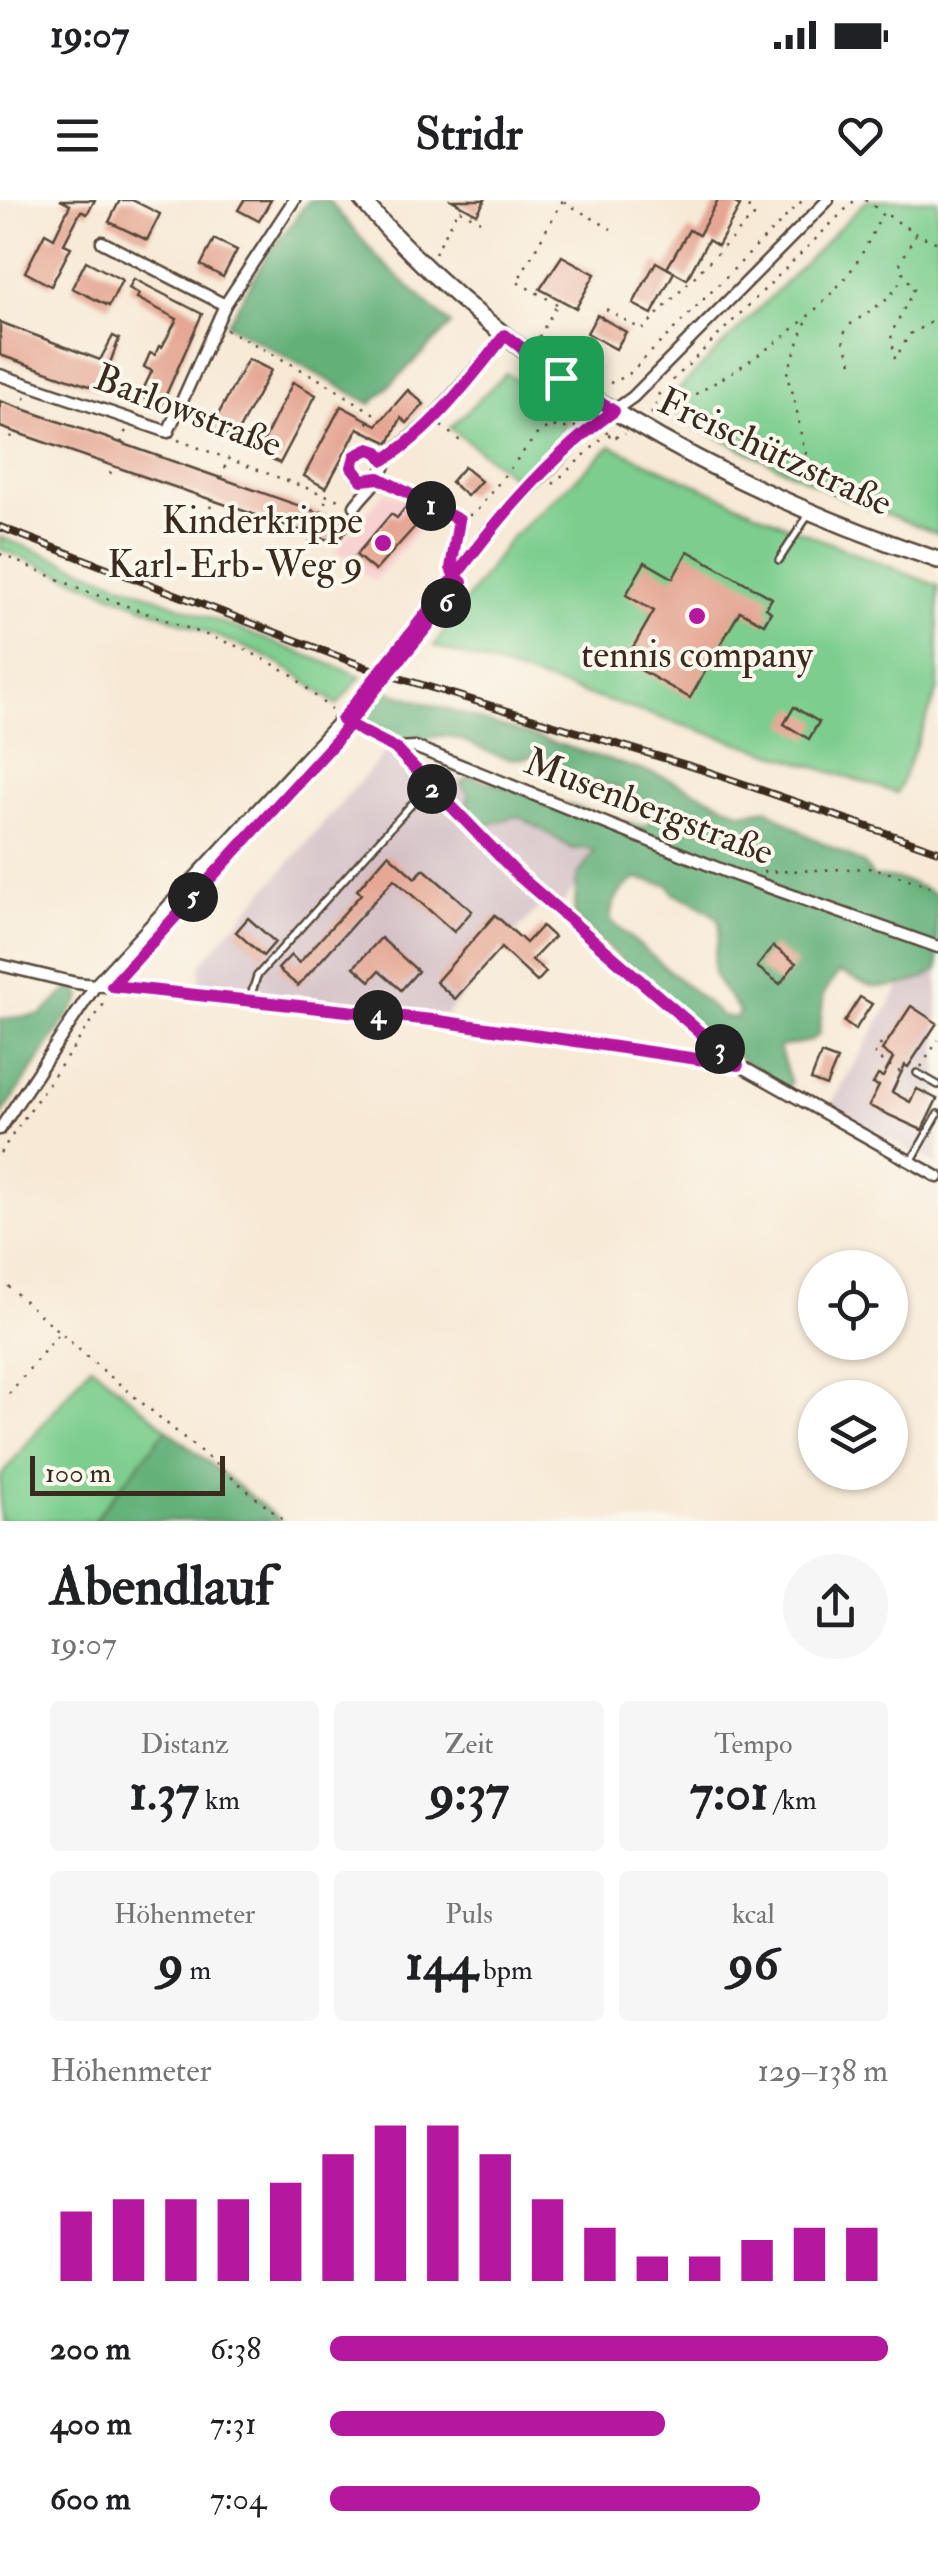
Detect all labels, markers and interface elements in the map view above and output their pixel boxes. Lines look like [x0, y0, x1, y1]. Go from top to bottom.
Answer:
text: 19:07 [50, 11, 129, 59]
text: Stridr [415, 107, 523, 163]
icon: menu [50, 108, 105, 163]
icon: heart [833, 108, 888, 163]
pin [519, 336, 604, 421]
icon: arrive [534, 351, 589, 406]
street label: Barlowstraße [87, 353, 289, 469]
street label: Freischützstraße [650, 377, 900, 527]
pin: 1 [406, 481, 456, 531]
text: 1 [426, 488, 436, 523]
place label: Kinderkrippe Karl-Erb-Weg 9 [107, 497, 363, 589]
marker: Kinderkrippe Karl-Erb-Weg 9 [372, 532, 394, 554]
pin: 6 [421, 578, 471, 628]
text: 6 [439, 585, 453, 620]
marker: tennis company [686, 605, 708, 627]
place label: tennis company [581, 631, 814, 679]
street label: Musenbergstraße [518, 737, 780, 877]
pin: 2 [407, 764, 457, 814]
text: 2 [425, 771, 439, 806]
pin: 5 [168, 872, 218, 922]
text: 5 [187, 879, 199, 914]
pin: 4 [353, 990, 403, 1040]
text: 4 [370, 997, 386, 1032]
pin: 3 [695, 1024, 745, 1074]
text: 3 [715, 1031, 725, 1066]
map controls [798, 1250, 908, 1490]
button: locate [798, 1250, 908, 1360]
button: layers [798, 1380, 908, 1490]
scale bar [30, 1451, 225, 1496]
text: 100 m [45, 1456, 111, 1491]
text: Abendlauf [50, 1552, 273, 1621]
button: share [783, 1554, 888, 1659]
text: 19:07 [50, 1624, 117, 1664]
text: Distanz [140, 1727, 229, 1762]
text: Zeit [444, 1727, 494, 1762]
text: Tempo [714, 1727, 792, 1762]
text: 1.37 [129, 1762, 199, 1825]
text: 9:37 [429, 1762, 509, 1825]
text: 7:01 [690, 1762, 768, 1825]
text: km [199, 1783, 240, 1818]
text: /km [768, 1783, 817, 1818]
text: Höhenmeter [114, 1897, 255, 1932]
text: Puls [445, 1897, 493, 1932]
text: kcal [732, 1897, 775, 1932]
text: 9 [158, 1932, 184, 1995]
text: 144 [405, 1932, 477, 1995]
text: 96 [728, 1932, 779, 1995]
text: m [184, 1953, 211, 1988]
text: bpm [477, 1953, 533, 1988]
text: Höhenmeter [50, 2051, 211, 2091]
text: 129–138 m [758, 2051, 888, 2091]
text: 200 m [50, 2329, 131, 2369]
text: 6:38 [210, 2329, 261, 2369]
text: 400 m [50, 2404, 132, 2444]
text: 7:31 [210, 2404, 256, 2444]
text: 600 m [50, 2479, 131, 2519]
text: 7:04 [210, 2479, 266, 2519]

